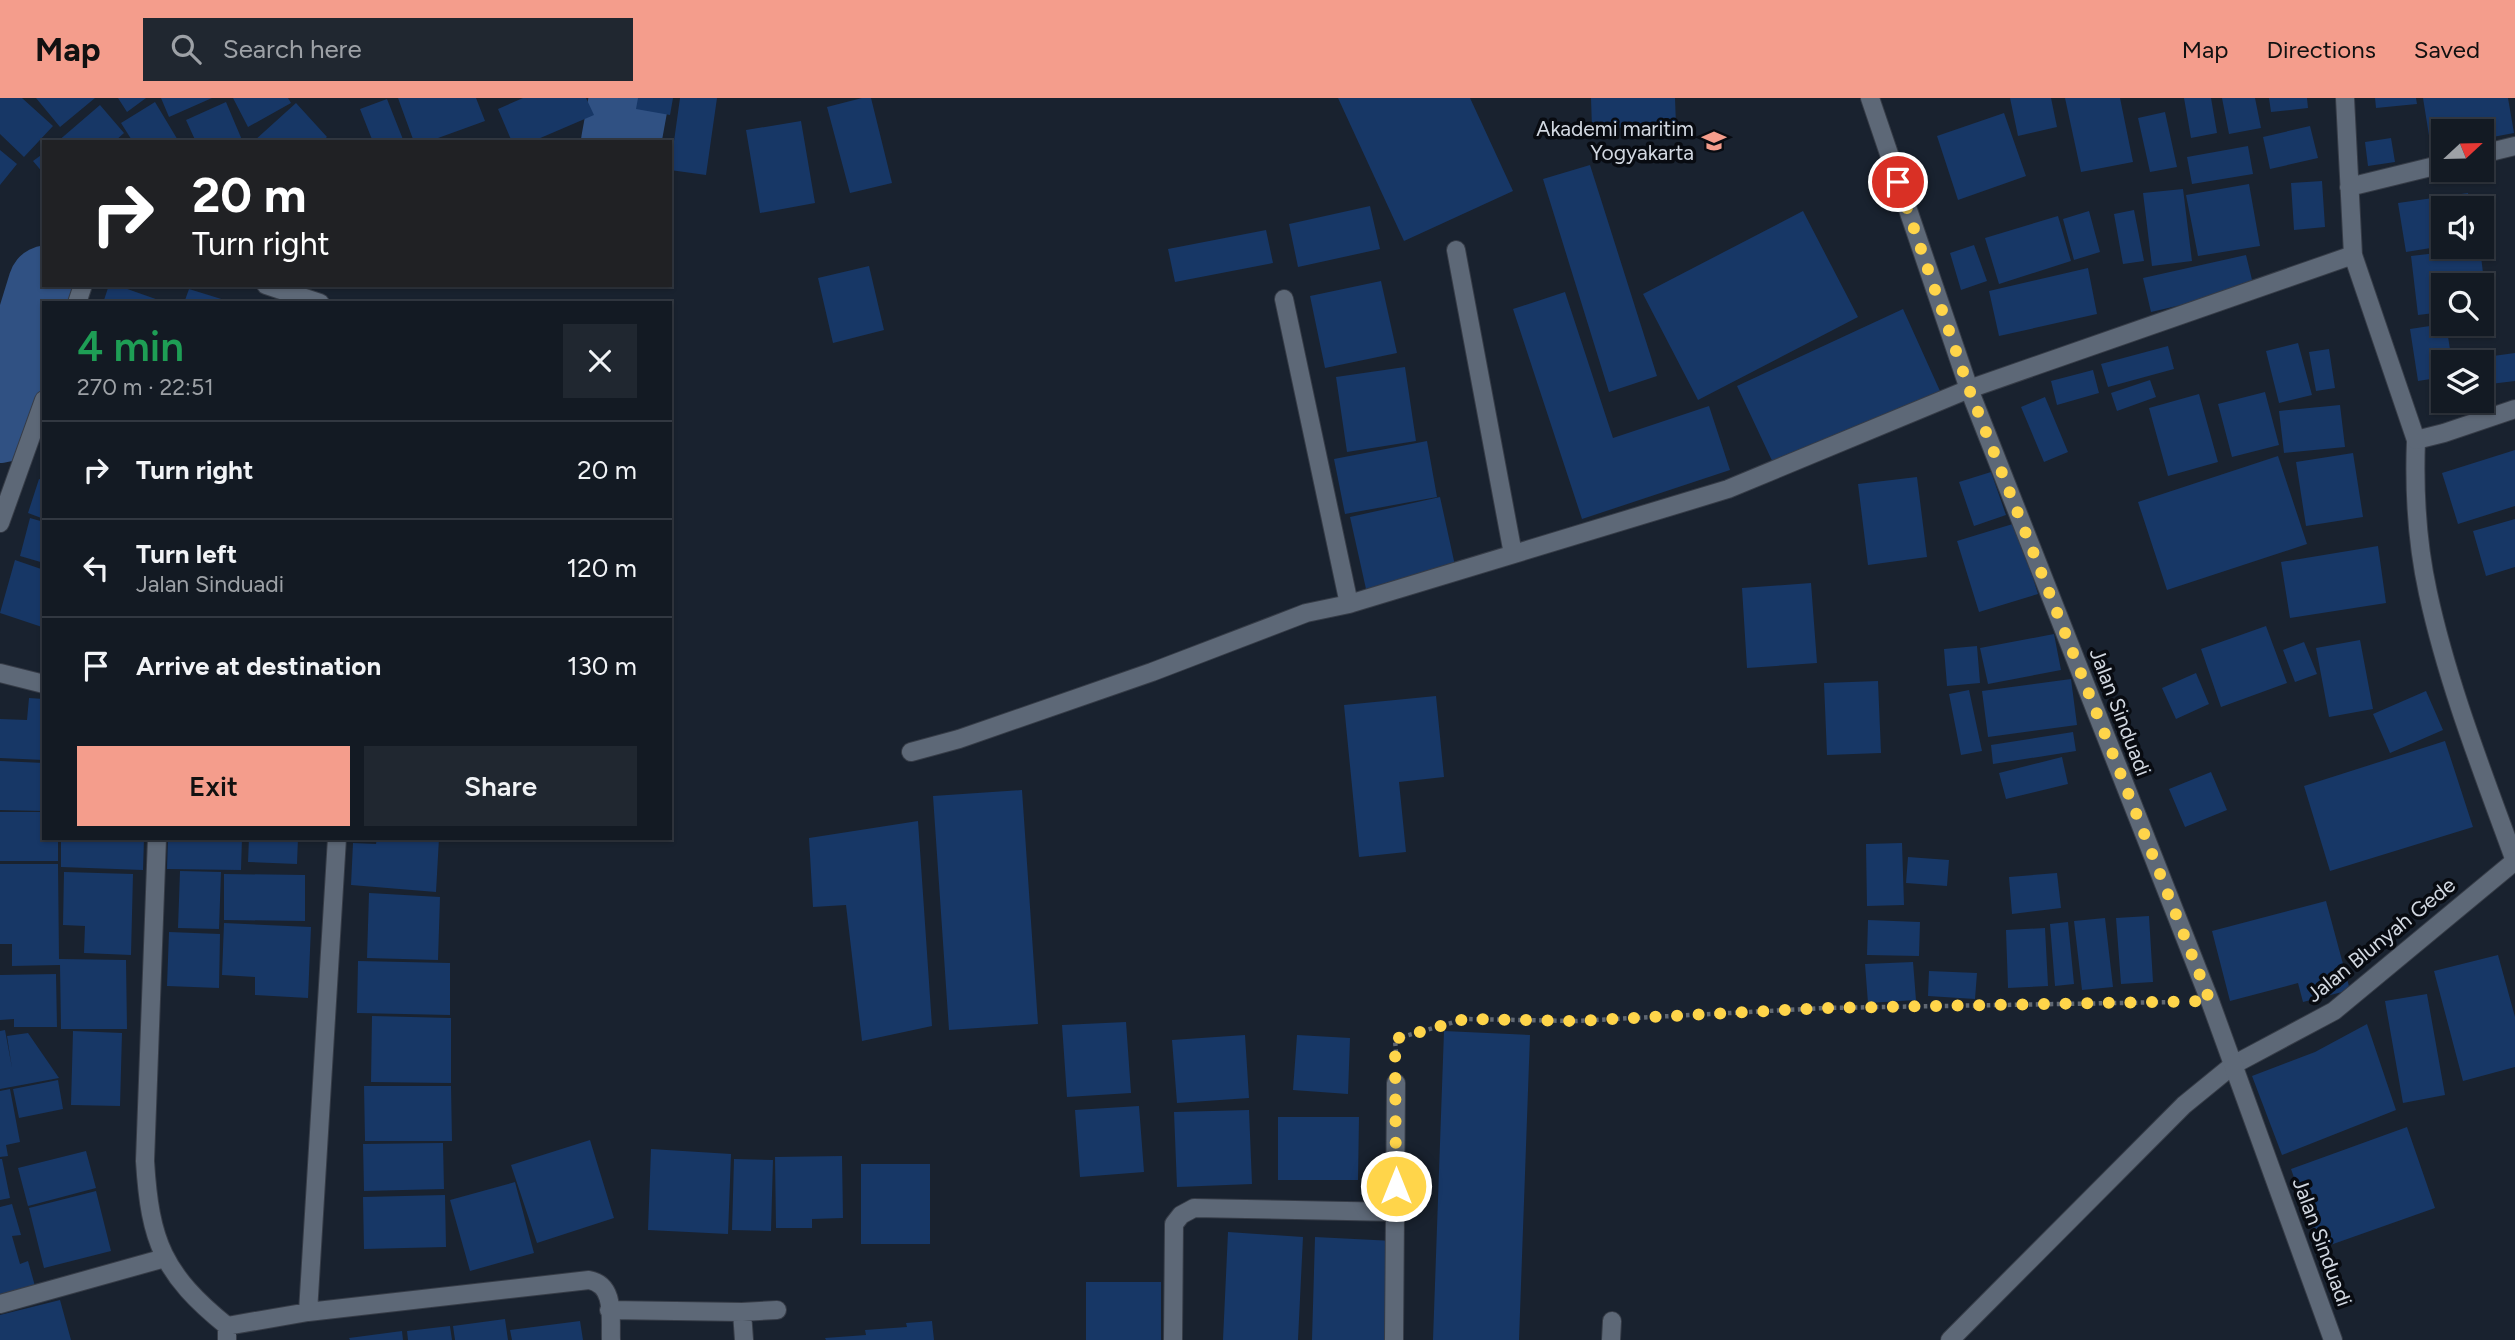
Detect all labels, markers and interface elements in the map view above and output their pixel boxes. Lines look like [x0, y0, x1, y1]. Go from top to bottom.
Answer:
search box [143, 18, 633, 81]
text: Map [35, 30, 101, 69]
icon: search [167, 30, 205, 68]
text: Search here [223, 33, 362, 65]
text: Map [2182, 35, 2228, 64]
text: Directions [2266, 35, 2376, 64]
text: Saved [2414, 35, 2480, 64]
place label: Akademi maritim Yogyakarta [1536, 116, 1694, 165]
north arrow [2431, 119, 2494, 182]
map controls [2431, 119, 2494, 413]
school or university icon: Akademi maritim Yogyakarta [1700, 127, 1728, 155]
pin [1868, 152, 1928, 212]
icon: arrive [1879, 163, 1917, 201]
text: 20 m [192, 165, 307, 224]
icon: right [77, 168, 168, 259]
button: sound [2431, 196, 2494, 259]
text: Turn right [192, 225, 330, 263]
button: search [2431, 273, 2494, 336]
text: 4 min [77, 321, 184, 372]
button: close [563, 324, 637, 398]
button: layers [2431, 350, 2494, 413]
text: 270 m · 22:51 [77, 373, 214, 401]
icon: right [77, 451, 115, 489]
text: Turn right [136, 454, 253, 486]
text: 20 m [577, 454, 637, 486]
text: Turn left [136, 538, 237, 570]
icon: left [77, 549, 115, 587]
text: 120 m [567, 552, 637, 584]
text: Jalan Sinduadi [136, 570, 284, 598]
street label: Jalan Sinduadi [2085, 644, 2156, 779]
icon: arrive [77, 647, 115, 685]
text: Arrive at destination [136, 650, 381, 682]
text: 130 m [567, 650, 637, 682]
button: Exit [77, 746, 350, 826]
button: Share [364, 746, 637, 826]
street label: Jalan Blunyah Gede [2301, 872, 2460, 1007]
position arrow [1359, 1149, 1433, 1223]
street label: Jalan Sinduadi [2288, 1174, 2357, 1310]

